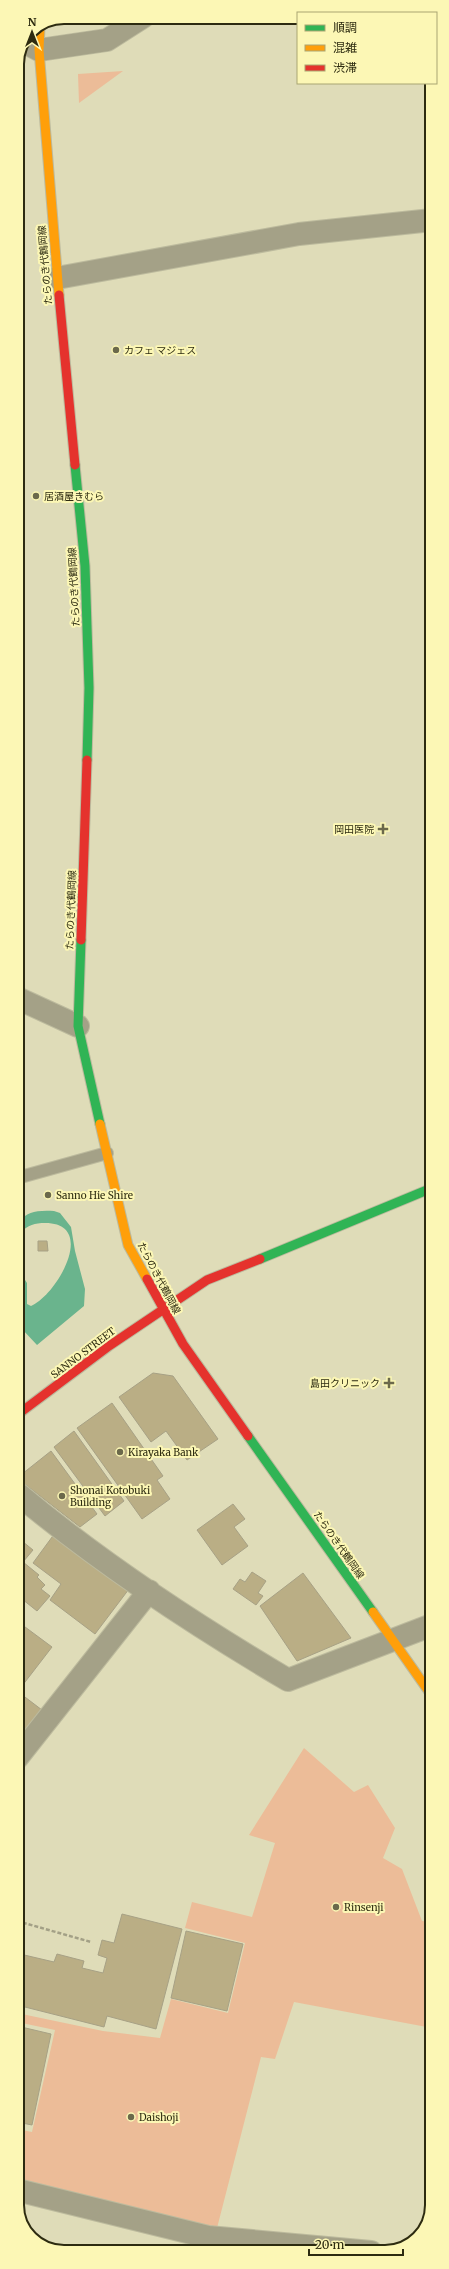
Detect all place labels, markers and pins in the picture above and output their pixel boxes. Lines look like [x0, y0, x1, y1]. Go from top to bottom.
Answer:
place label: カフェ マジェス [124, 344, 196, 357]
marker: カフェ マジェス [111, 345, 121, 355]
place label: 居酒屋きむら [44, 490, 104, 503]
marker: 居酒屋きむら [31, 491, 41, 501]
place label: 岡田医院 [334, 823, 374, 836]
marker: 岡田医院 [377, 823, 389, 835]
place label: Sanno Hie Shire [56, 1189, 133, 1202]
marker: Sanno Hie Shire [43, 1190, 53, 1200]
place label: 島田クリニック [310, 1377, 380, 1390]
marker: 島田クリニック [383, 1377, 395, 1389]
place label: Kirayaka Bank [128, 1446, 199, 1459]
marker: Kirayaka Bank [115, 1447, 125, 1457]
place label: Shonai Kotobuki Building [70, 1484, 150, 1509]
marker: Shonai Kotobuki Building [57, 1491, 67, 1501]
place label: Rinsenji [344, 1901, 384, 1914]
marker: Rinsenji [331, 1902, 341, 1912]
place label: Daishoji [139, 2111, 178, 2124]
marker: Daishoji [126, 2112, 136, 2122]

